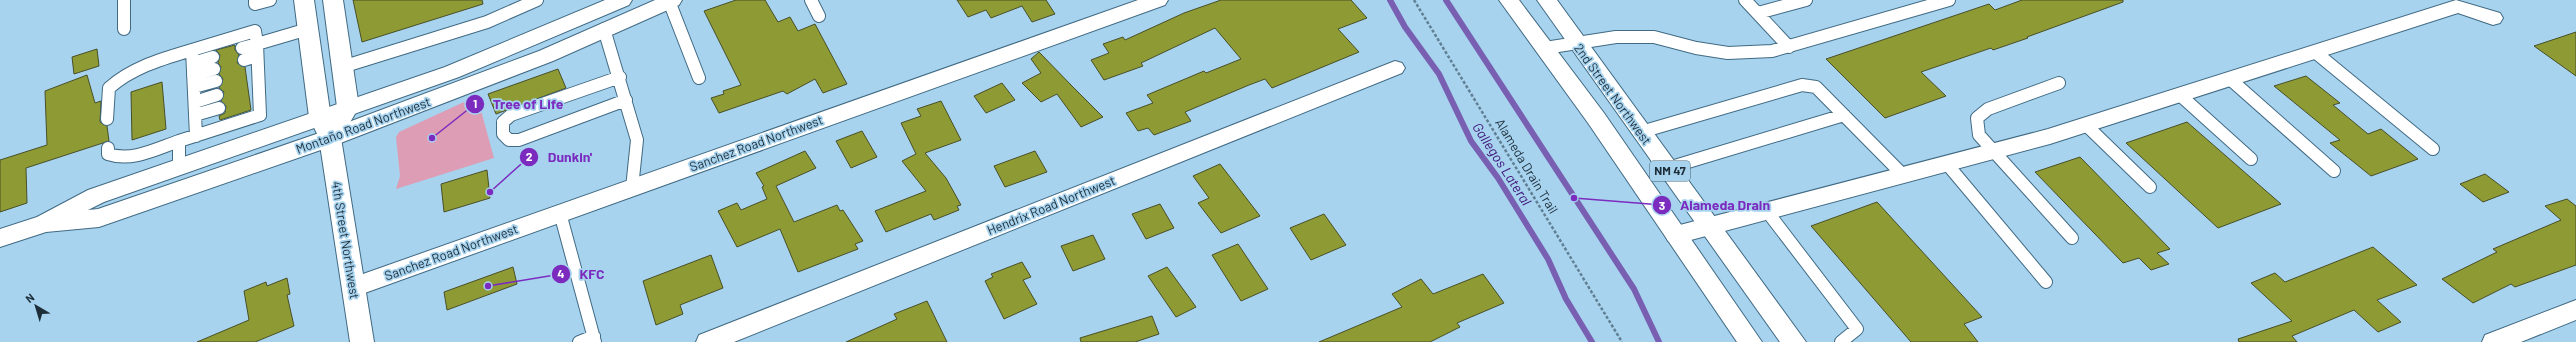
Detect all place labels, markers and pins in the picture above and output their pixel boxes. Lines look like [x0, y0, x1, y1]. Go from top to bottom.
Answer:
callout: Tree of Life [465, 91, 572, 117]
callout: Dunkin' [519, 144, 600, 170]
callout: Alameda Drain [1652, 192, 1778, 218]
callout: KFC [551, 261, 612, 287]

